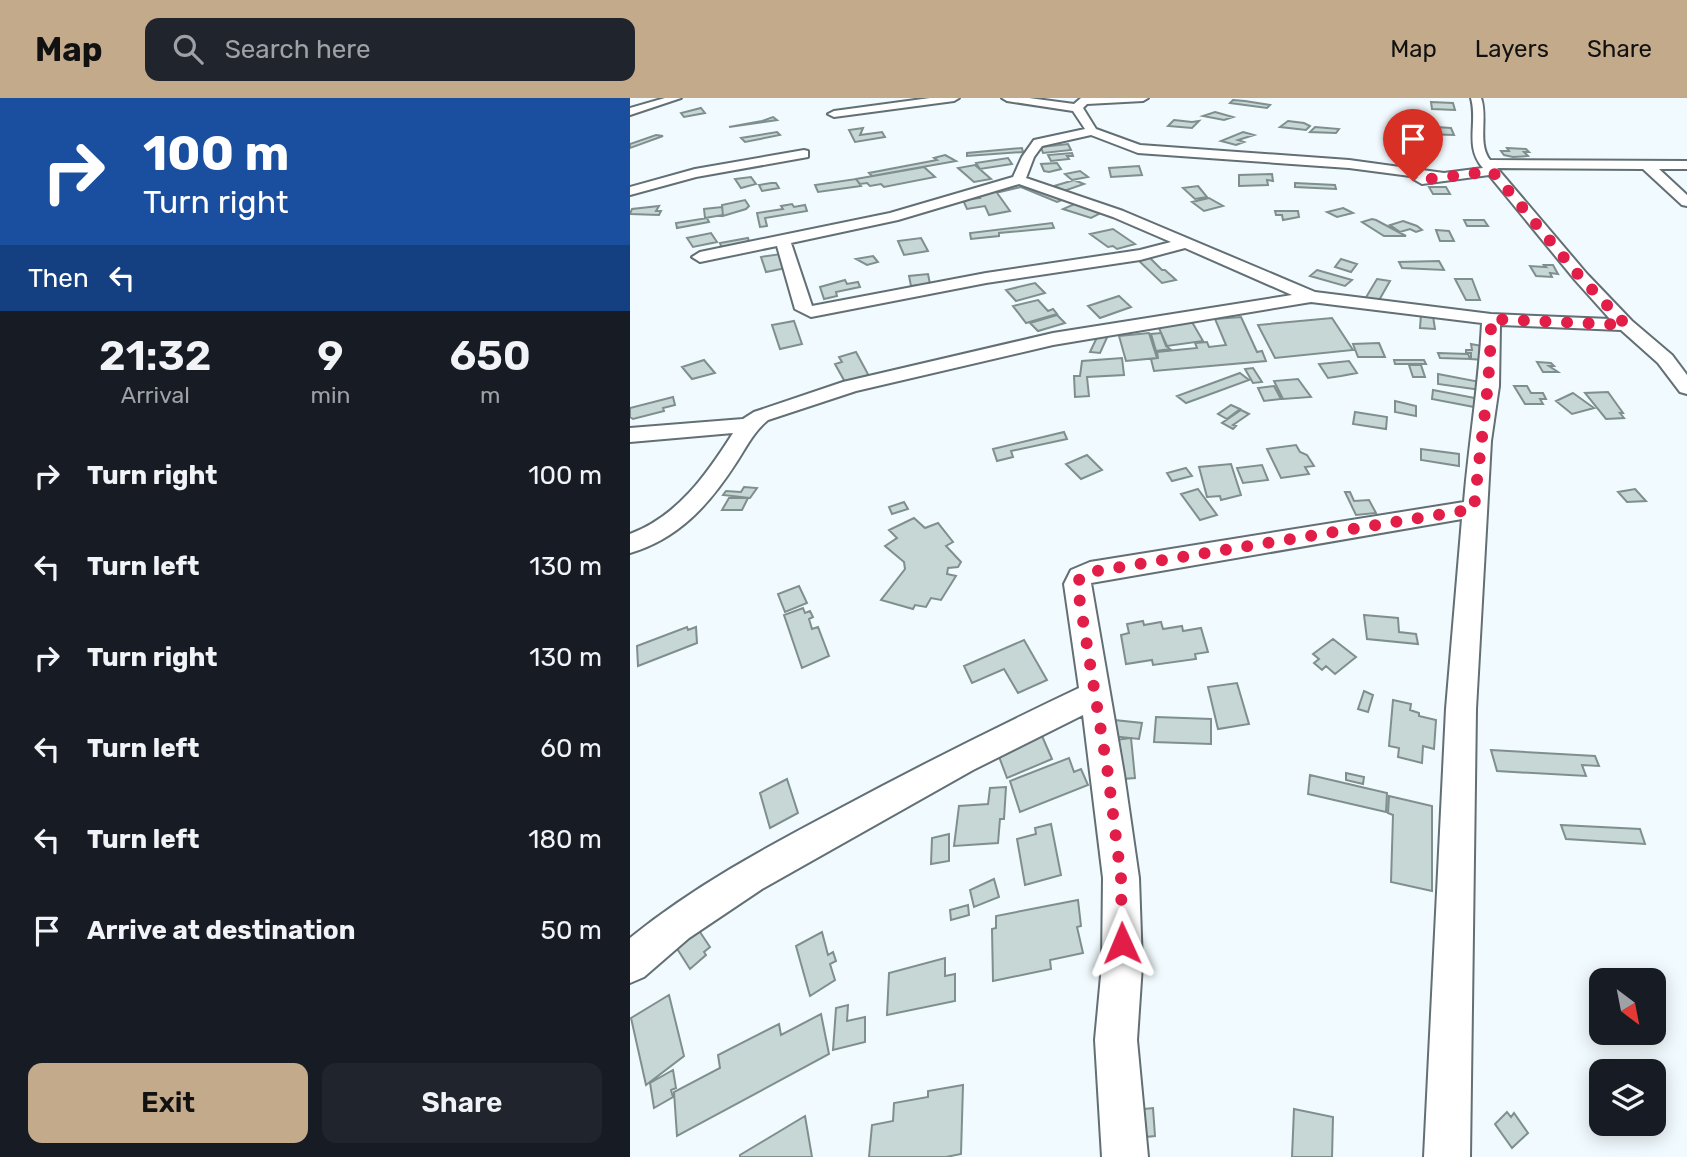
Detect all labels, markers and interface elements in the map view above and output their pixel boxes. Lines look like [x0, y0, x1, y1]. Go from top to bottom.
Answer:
search box [145, 18, 635, 81]
text: Map [35, 30, 103, 69]
icon: search [169, 30, 207, 68]
text: Search here [225, 34, 370, 65]
text: Map [1390, 35, 1437, 63]
text: Layers [1475, 35, 1549, 63]
text: Share [1587, 35, 1652, 63]
pin [1383, 109, 1443, 181]
icon: arrive [1394, 120, 1432, 158]
text: 100 m [143, 124, 289, 182]
icon: right [28, 126, 119, 217]
text: Turn right [143, 183, 288, 221]
icon: left [103, 259, 141, 297]
text: Then [28, 263, 89, 294]
text: 21:32 [99, 331, 211, 381]
text: 9 [317, 331, 344, 381]
text: 650 [450, 331, 531, 381]
text: Arrival [121, 381, 190, 409]
text: min [310, 381, 350, 409]
text: m [480, 381, 500, 409]
icon: right [28, 457, 66, 495]
text: Turn right [87, 460, 217, 491]
text: 100 m [528, 460, 602, 491]
icon: left [28, 548, 66, 586]
text: Turn left [87, 551, 199, 582]
text: 130 m [529, 551, 602, 582]
icon: right [28, 639, 66, 677]
text: Turn right [87, 642, 217, 673]
text: 130 m [529, 642, 602, 673]
icon: left [28, 730, 66, 768]
text: Turn left [87, 733, 199, 764]
text: 60 m [540, 733, 602, 764]
icon: left [28, 821, 66, 859]
text: Turn left [87, 824, 199, 855]
text: 180 m [528, 824, 602, 855]
position arrow [1085, 906, 1159, 980]
icon: arrive [28, 912, 66, 950]
text: Arrive at destination [87, 915, 355, 946]
text: 50 m [541, 915, 602, 946]
north arrow [1589, 968, 1666, 1045]
map controls [1589, 968, 1666, 1136]
button: layers [1589, 1059, 1666, 1136]
button: Exit [28, 1063, 308, 1143]
button: Share [322, 1063, 602, 1143]

